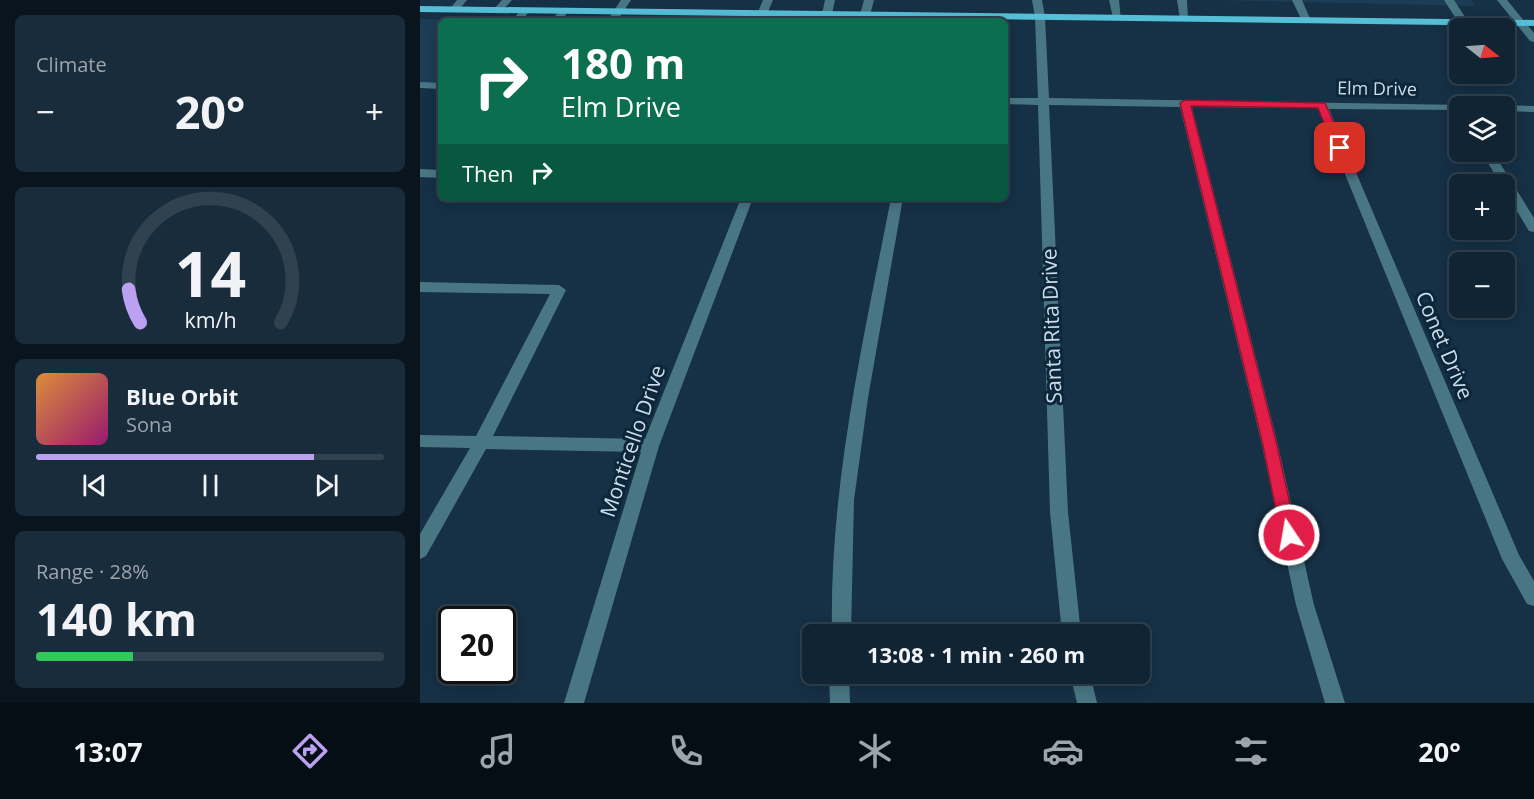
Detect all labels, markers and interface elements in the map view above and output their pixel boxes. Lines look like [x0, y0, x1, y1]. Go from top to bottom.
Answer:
north arrow [1449, 18, 1515, 84]
map controls [1449, 18, 1515, 318]
text: 180 m [561, 34, 685, 91]
icon: right [462, 42, 540, 120]
text: Climate [36, 51, 107, 78]
street label: Elm Drive [1337, 75, 1417, 101]
text: 20° [175, 81, 245, 142]
text: Elm Drive [561, 88, 681, 125]
text: − [36, 89, 55, 134]
text: + [365, 89, 384, 134]
button: layers [1449, 96, 1515, 162]
pin [1314, 122, 1365, 173]
icon: arrive [1323, 131, 1356, 164]
icon: right [525, 156, 558, 189]
text: Then [462, 158, 513, 188]
button: + [1449, 174, 1515, 240]
text: 14 [174, 230, 246, 315]
street label: Santa Rita Drive [1034, 248, 1068, 404]
button: − [1449, 252, 1515, 318]
street label: Conet Drive [1410, 287, 1480, 403]
text: km/h [184, 305, 236, 334]
street label: Monticello Drive [593, 361, 671, 521]
text: Blue Orbit [126, 381, 238, 411]
text: Sona [126, 411, 172, 438]
icon: previous [78, 469, 111, 502]
icon: pause [194, 469, 227, 502]
icon: next [310, 469, 343, 502]
position arrow [1257, 503, 1321, 567]
text: Range · 28% [36, 558, 149, 585]
text: 140 km [36, 588, 197, 649]
speed limit sign: 20 [438, 606, 516, 684]
text: 13:08 · 1 min · 260 m [867, 639, 1085, 669]
icon: directions [289, 730, 331, 772]
icon: music [477, 730, 519, 772]
icon: phone [665, 730, 707, 772]
icon: climate [854, 730, 896, 772]
icon: car [1042, 730, 1084, 772]
icon: filters [1230, 730, 1272, 772]
text: 13:07 [73, 733, 143, 770]
text: 20° [1418, 733, 1461, 770]

